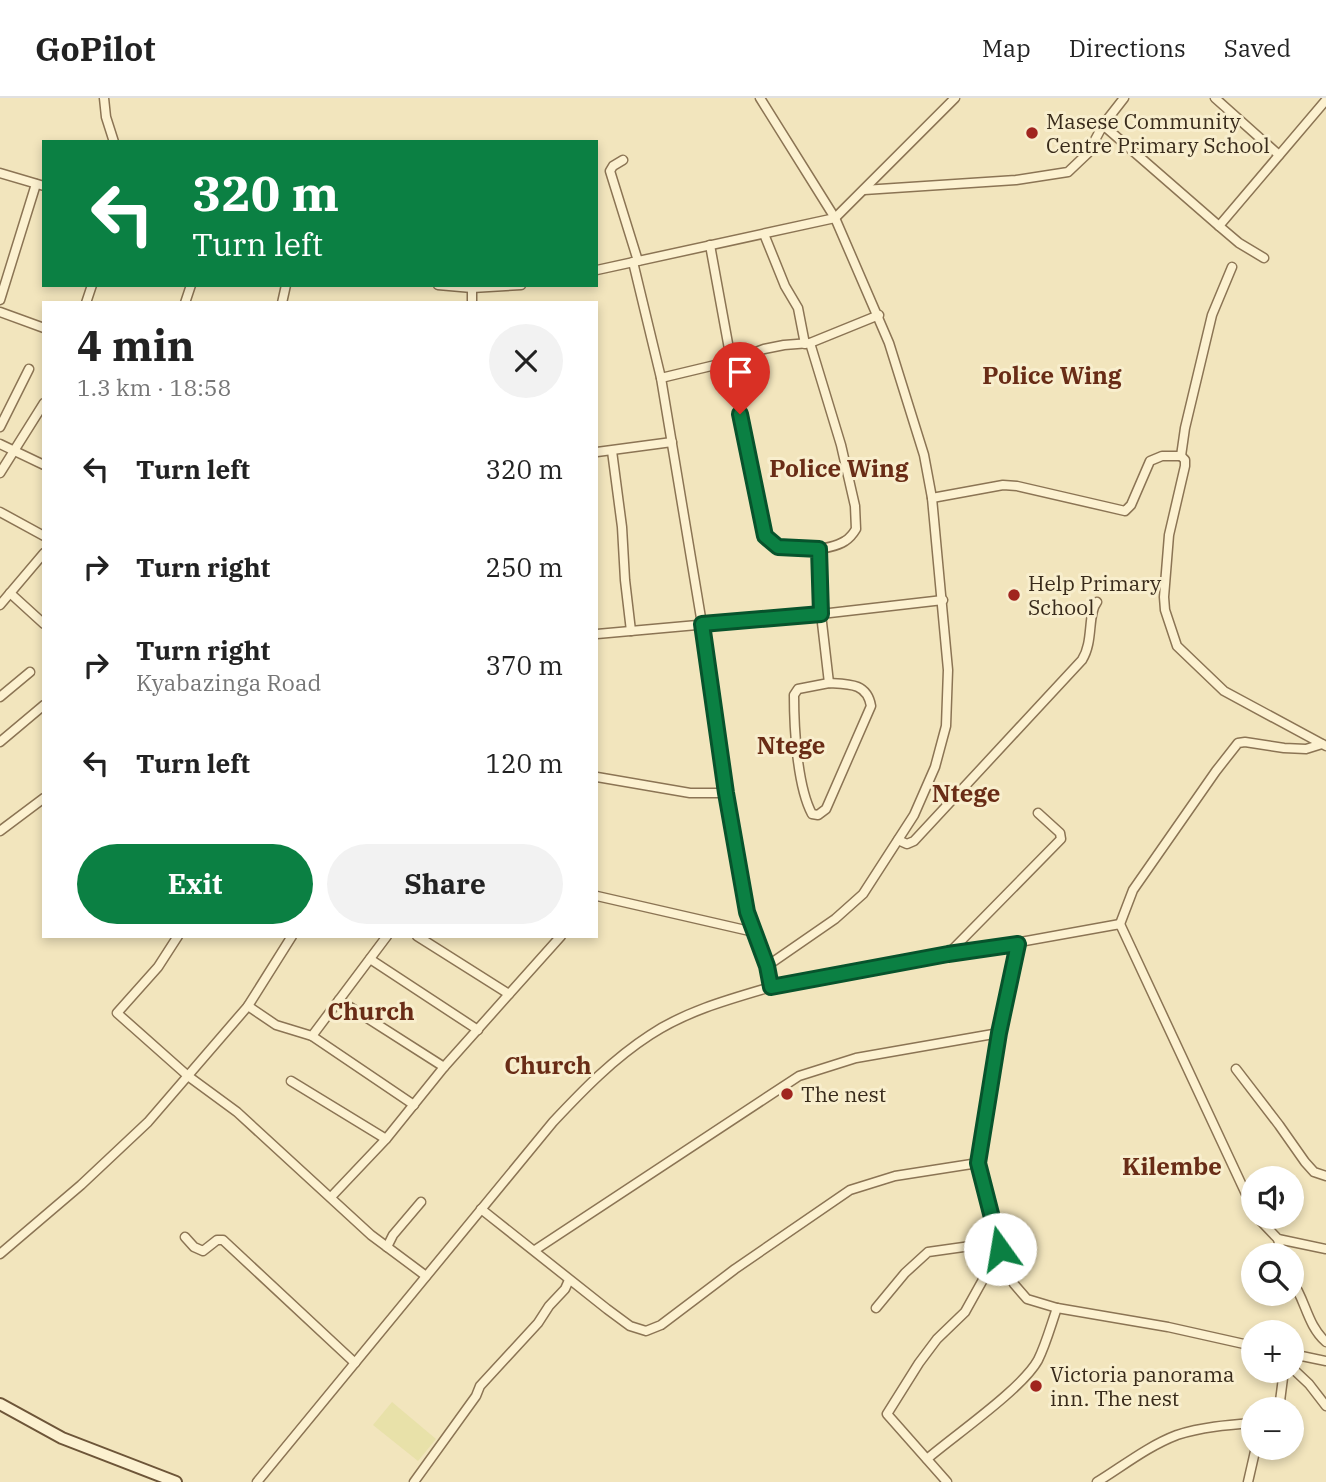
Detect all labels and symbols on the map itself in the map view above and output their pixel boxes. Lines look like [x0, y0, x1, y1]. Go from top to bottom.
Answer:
place label: Masese Community Centre Primary School [1046, 107, 1270, 159]
marker: Masese Community Centre Primary School [1024, 125, 1040, 141]
pin [710, 342, 770, 414]
district label: Police Wing [982, 359, 1122, 391]
district label: Police Wing [769, 452, 909, 484]
place label: Help Primary School [1028, 569, 1162, 621]
marker: Help Primary School [1006, 587, 1022, 603]
district label: Ntege [757, 729, 825, 761]
district label: Ntege [932, 777, 1000, 809]
district label: Church [327, 995, 415, 1027]
district label: Church [504, 1049, 592, 1081]
place label: The nest [801, 1080, 886, 1108]
marker: The nest [779, 1086, 795, 1102]
district label: Kilembe [1122, 1150, 1222, 1182]
position arrow [963, 1212, 1037, 1286]
place label: Victoria panorama inn. The nest [1050, 1360, 1235, 1412]
marker: Victoria panorama inn. The nest [1028, 1378, 1044, 1394]

